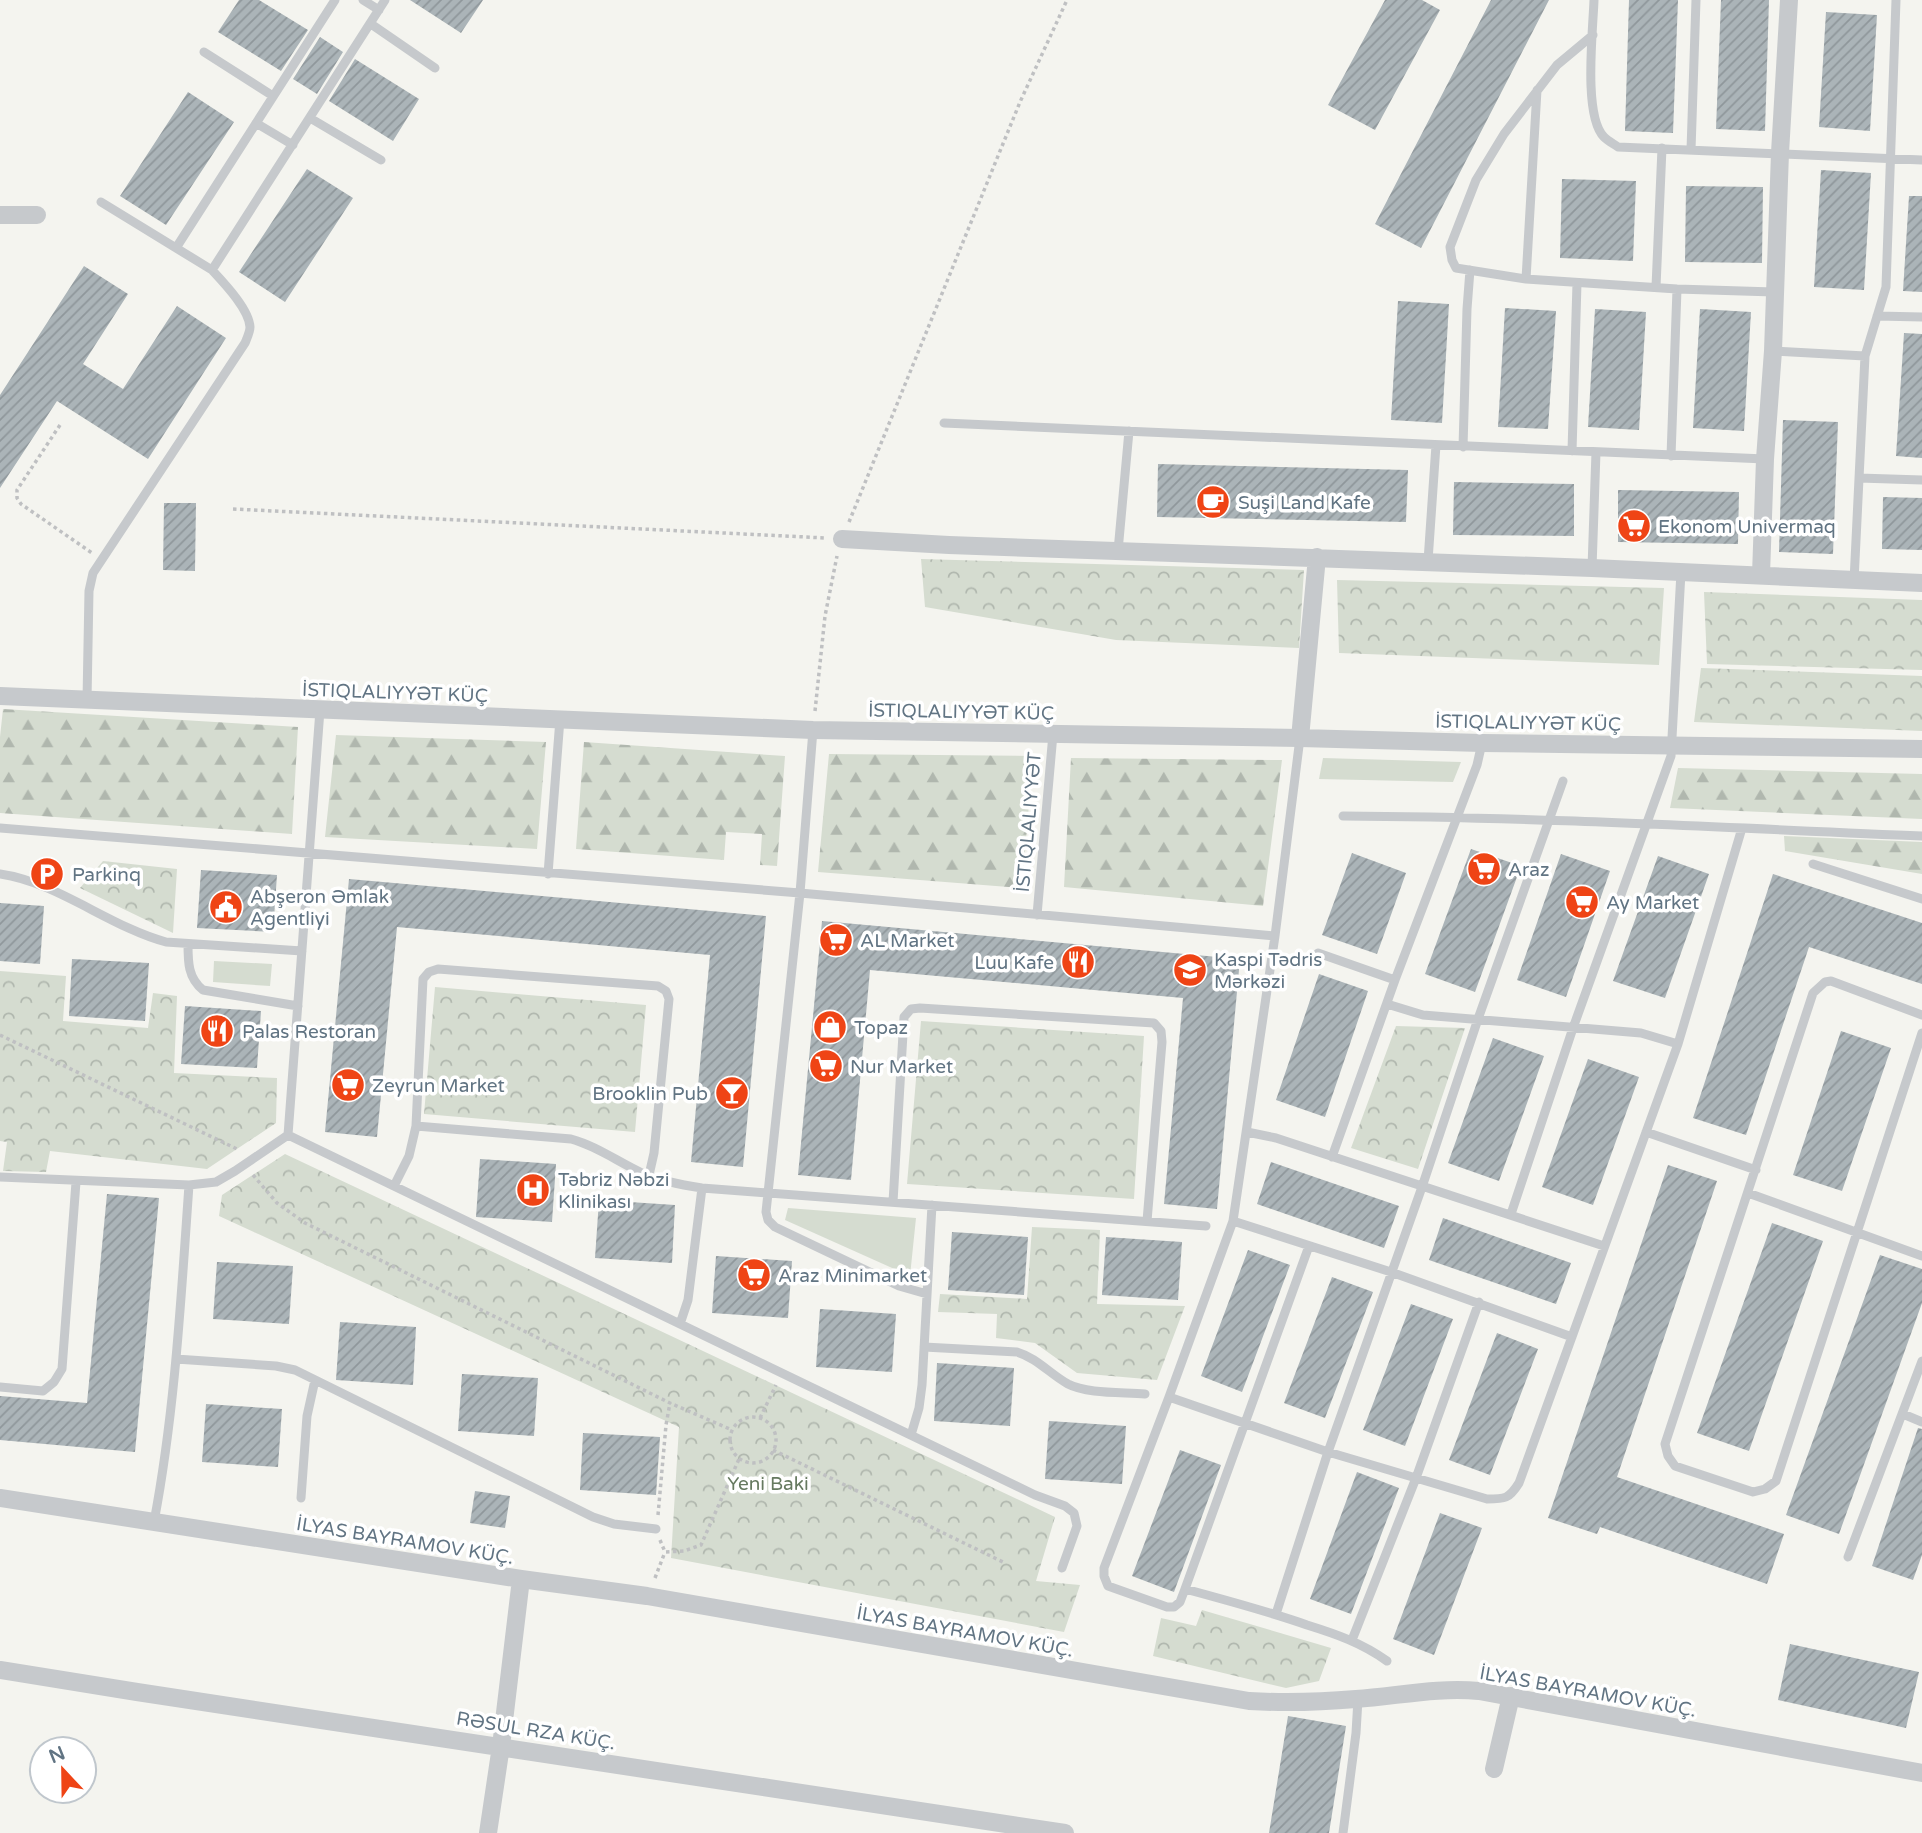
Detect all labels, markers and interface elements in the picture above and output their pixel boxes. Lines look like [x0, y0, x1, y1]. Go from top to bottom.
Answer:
cafe icon: Suşi Land Kafe [1194, 483, 1232, 521]
place label: Suşi Land Kafe [1238, 492, 1371, 514]
supermarket icon: Ekonom Univermaq [1615, 507, 1653, 545]
place label: Ekonom Univermaq [1658, 516, 1836, 538]
street label: İSTIQLALIYYƏT KÜÇ [302, 679, 488, 707]
street label: İSTIQLALIYYƏT KÜÇ [868, 699, 1054, 725]
street label: İSTIQLALIYYƏT KÜÇ [1435, 710, 1621, 736]
street label: İSTIQLALIYYƏT [1012, 751, 1046, 893]
supermarket icon: Araz [1465, 850, 1503, 888]
parking icon: Parkinq [28, 855, 66, 893]
place label: Araz [1508, 859, 1549, 881]
place label: Parkinq [72, 864, 141, 886]
supermarket icon: Ay Market [1563, 883, 1601, 921]
place label: Abşeron Əmlak Agentliyi [250, 886, 389, 930]
public building icon: Abşeron Əmlak Agentliyi [207, 888, 245, 926]
place label: Ay Market [1606, 892, 1699, 914]
supermarket icon: AL Market [817, 921, 855, 959]
place label: AL Market [860, 930, 955, 952]
restaurant icon: Luu Kafe [1059, 943, 1097, 981]
place label: Kaspi Tədris Mərkəzi [1214, 949, 1322, 993]
school or university icon: Kaspi Tədris Mərkəzi [1171, 951, 1209, 989]
place label: Luu Kafe [974, 952, 1054, 974]
shop icon: Topaz [811, 1008, 849, 1046]
restaurant icon: Palas Restoran [198, 1012, 236, 1050]
place label: Topaz [854, 1017, 908, 1039]
place label: Palas Restoran [242, 1021, 376, 1043]
supermarket icon: Nur Market [807, 1047, 845, 1085]
place label: Nur Market [850, 1056, 953, 1078]
supermarket icon: Zeyrun Market [329, 1066, 367, 1104]
bar icon: Brooklin Pub [713, 1074, 751, 1112]
place label: Zeyrun Market [372, 1075, 505, 1097]
place label: Brooklin Pub [592, 1083, 708, 1105]
place label: Təbriz Nəbzi Klinikası [558, 1169, 669, 1213]
hospital icon: Təbriz Nəbzi Klinikası [514, 1171, 552, 1209]
supermarket icon: Araz Minimarket [735, 1256, 773, 1294]
place label: Araz Minimarket [778, 1265, 927, 1287]
park label: Yeni Baki [727, 1473, 809, 1495]
street label: İLYAS BAYRAMOV KÜÇ. [295, 1513, 515, 1569]
street label: İLYAS BAYRAMOV KÜÇ. [855, 1602, 1075, 1662]
street label: İLYAS BAYRAMOV KÜÇ. [1478, 1662, 1698, 1722]
street label: RƏSUL RZA KÜÇ. [455, 1708, 617, 1754]
north arrow [28, 1735, 98, 1805]
text: N [46, 1742, 68, 1768]

